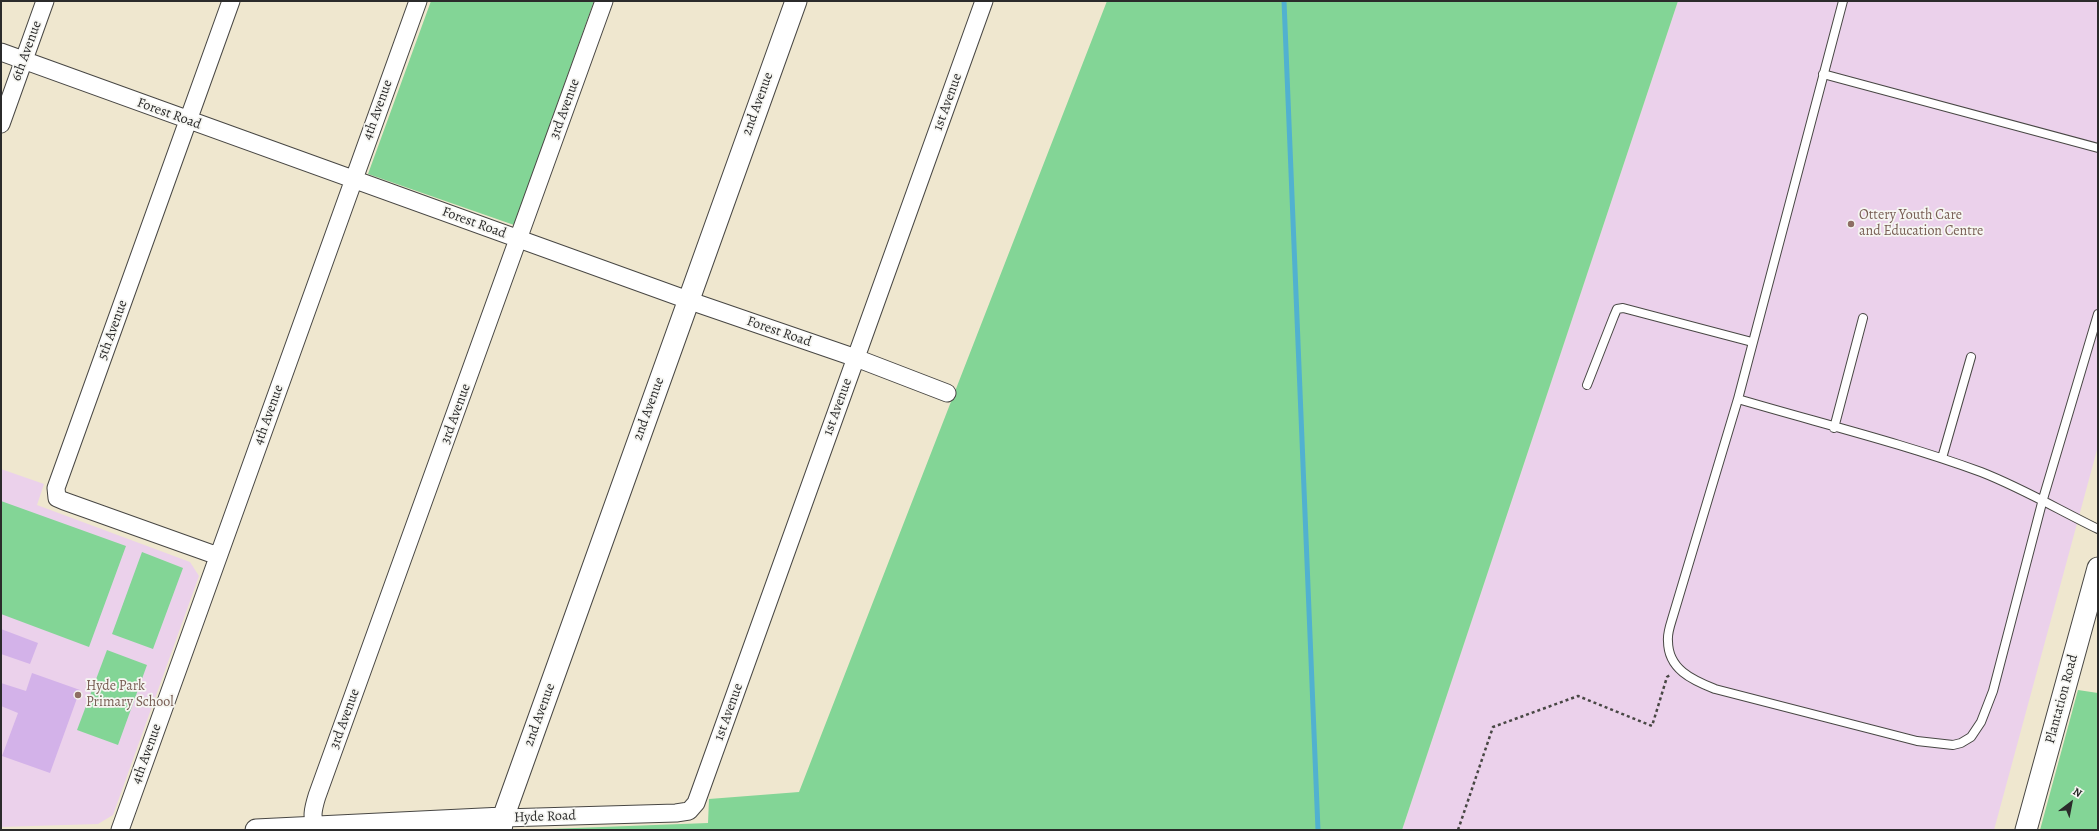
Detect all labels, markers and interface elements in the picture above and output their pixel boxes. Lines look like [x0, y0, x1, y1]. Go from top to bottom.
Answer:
street label: 6th Avenue [8, 19, 46, 83]
street label: 2nd Avenue [739, 70, 777, 138]
street label: 1st Avenue [930, 71, 966, 133]
street label: 3rd Avenue [546, 77, 584, 141]
street label: 4th Avenue [359, 78, 397, 142]
street label: Forest Road [135, 95, 203, 133]
street label: Forest Road [440, 204, 508, 242]
place label: Ottery Youth Care and Education Centre [1859, 208, 1983, 240]
marker: Ottery Youth Care and Education Centre [1846, 219, 1856, 229]
street label: 5th Avenue [94, 298, 132, 362]
street label: Forest Road [745, 313, 813, 351]
street label: 2nd Avenue [630, 375, 668, 443]
street label: 1st Avenue [820, 376, 856, 438]
street label: 3rd Avenue [437, 382, 475, 446]
street label: 4th Avenue [250, 383, 288, 447]
street label: Plantation Road [2042, 653, 2082, 745]
place label: Hyde Park Primary School [86, 679, 174, 712]
street label: 2nd Avenue [521, 681, 559, 749]
street label: 1st Avenue [711, 681, 747, 743]
street label: 3rd Avenue [326, 687, 364, 751]
marker: Hyde Park Primary School [73, 690, 83, 700]
street label: 4th Avenue [128, 722, 166, 786]
north arrow [2051, 783, 2091, 823]
text: N [2070, 784, 2085, 801]
street label: Hyde Road [514, 808, 576, 826]

